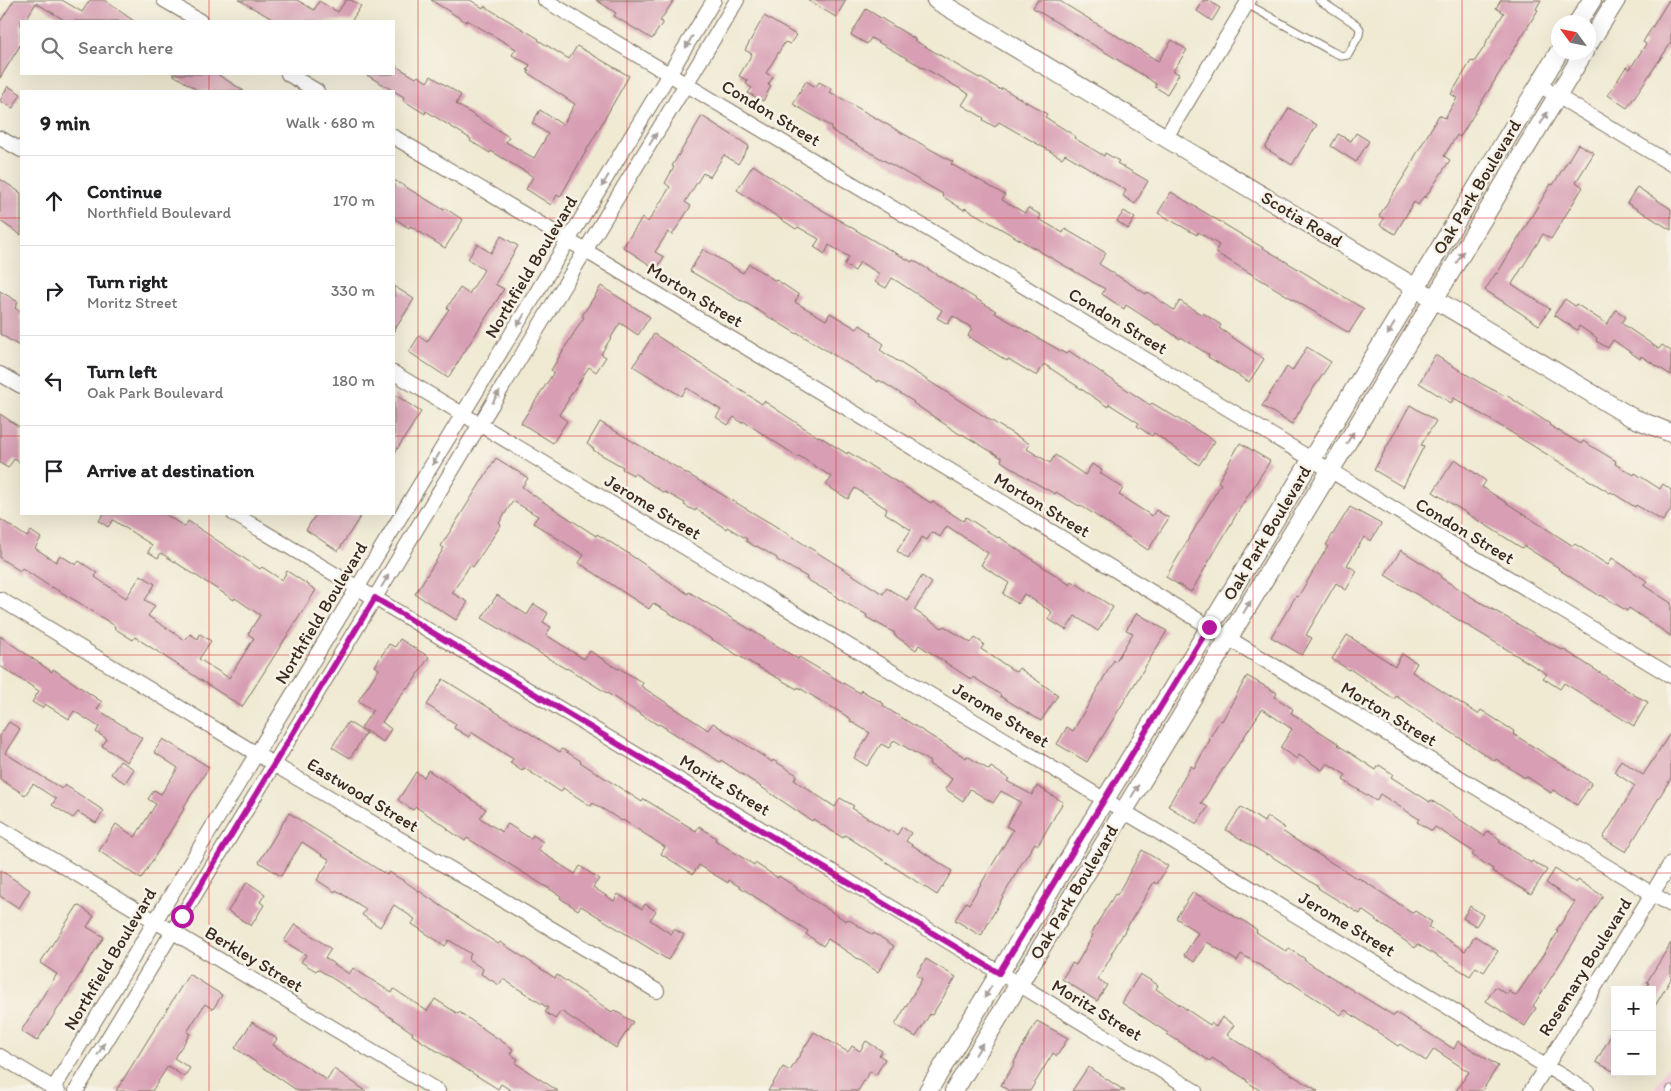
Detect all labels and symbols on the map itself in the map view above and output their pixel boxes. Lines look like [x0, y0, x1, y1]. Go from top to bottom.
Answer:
north arrow [1551, 15, 1596, 60]
one-way arrow [684, 35, 693, 48]
street label: Condon Street [717, 75, 825, 151]
one-way arrow [1539, 111, 1548, 124]
street label: Oak Park Boulevard [1428, 115, 1526, 259]
one-way arrow [649, 132, 658, 145]
one-way arrow [600, 174, 609, 187]
street label: Scotia Road [1257, 186, 1347, 252]
street label: Northfield Boulevard [480, 192, 582, 342]
one-way arrow [1455, 251, 1465, 264]
street label: Morton Street [643, 258, 747, 332]
street label: Condon Street [1064, 283, 1172, 359]
one-way arrow [516, 313, 525, 326]
one-way arrow [1386, 323, 1395, 336]
one-way arrow [492, 391, 501, 404]
one-way arrow [1345, 432, 1354, 445]
one-way arrow [432, 452, 441, 465]
street label: Oak Park Boulevard [1218, 461, 1316, 605]
street label: Morton Street [990, 468, 1094, 542]
street label: Jerome Street [601, 470, 706, 545]
street label: Condon Street [1411, 493, 1519, 569]
street label: Northfield Boulevard [270, 538, 372, 688]
one-way arrow [380, 575, 389, 588]
one-way arrow [1242, 600, 1251, 613]
route end [1198, 616, 1221, 639]
street label: Morton Street [1337, 677, 1441, 751]
street label: Jerome Street [949, 678, 1054, 753]
street label: Moritz Street [676, 749, 775, 821]
street label: Eastwood Street [303, 753, 423, 837]
one-way arrow [1131, 784, 1140, 797]
street label: Oak Park Boulevard [1025, 820, 1123, 964]
street label: Northfield Boulevard [59, 884, 161, 1034]
street label: Jerome Street [1295, 887, 1400, 962]
street label: Rosemary Boulevard [1534, 893, 1637, 1040]
route start [171, 905, 194, 928]
street label: Berkley Street [201, 921, 307, 997]
street label: Moritz Street [1048, 974, 1147, 1046]
one-way arrow [984, 985, 993, 998]
one-way arrow [96, 1043, 106, 1056]
one-way arrow [974, 1043, 983, 1056]

